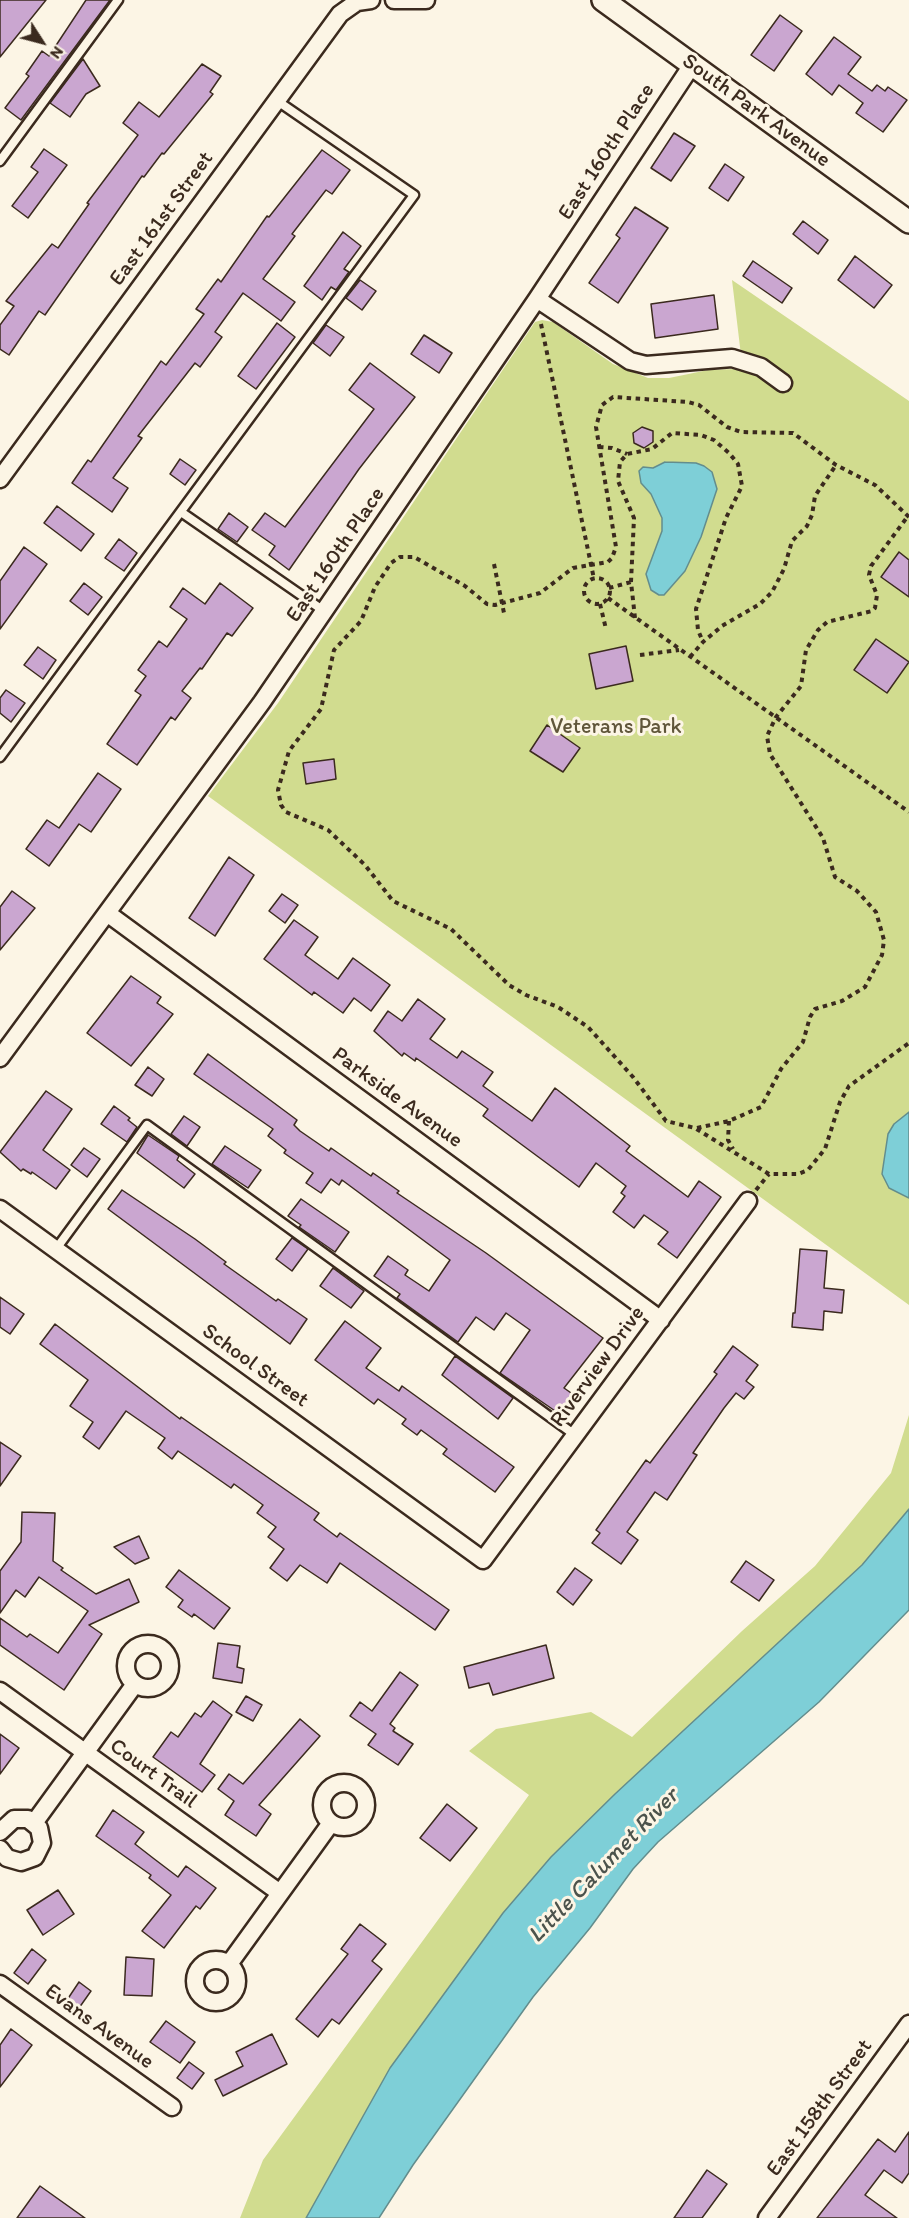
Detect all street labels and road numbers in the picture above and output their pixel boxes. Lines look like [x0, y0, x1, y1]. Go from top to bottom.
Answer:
street label: South Park Avenue [677, 48, 835, 174]
street label: East 160th Place [553, 79, 661, 225]
street label: East 161st Street [104, 147, 220, 291]
street label: East 160th Place [281, 482, 391, 628]
street label: Parkside Avenue [326, 1042, 468, 1154]
street label: Riverview Drive [545, 1301, 651, 1433]
street label: School Street [196, 1318, 314, 1414]
street label: Court Trail [104, 1733, 202, 1815]
street label: Evans Avenue [39, 1978, 159, 2076]
street label: East 158th Street [761, 2034, 879, 2182]

